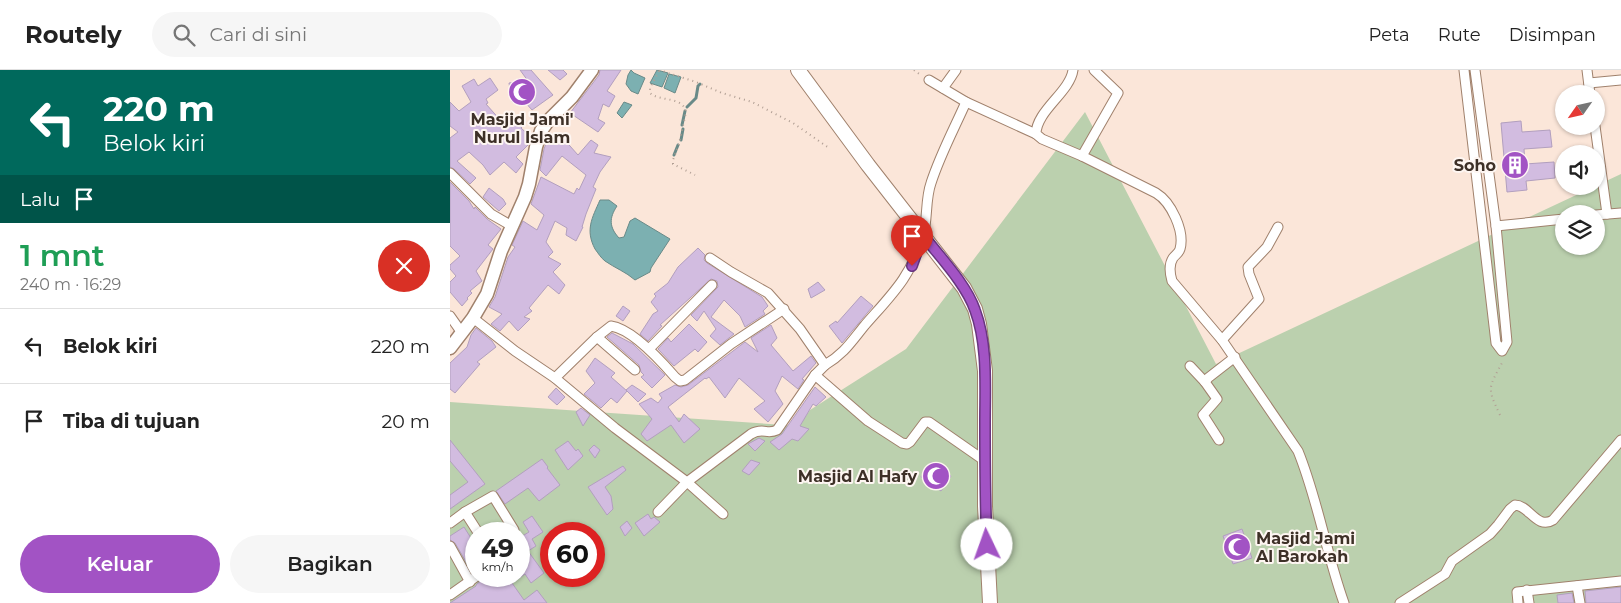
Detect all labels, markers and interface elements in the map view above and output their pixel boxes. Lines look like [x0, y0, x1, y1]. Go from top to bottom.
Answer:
search box [152, 12, 502, 57]
text: Routely [25, 20, 122, 49]
icon: search [170, 21, 198, 49]
text: Cari di sini [210, 23, 307, 46]
text: Peta [1369, 24, 1410, 46]
text: Rute [1438, 24, 1481, 46]
text: Disimpan [1509, 24, 1596, 46]
mosque icon: Masjid Jami' Nurul Islam [507, 77, 537, 107]
north arrow [1555, 85, 1605, 135]
map controls [1555, 85, 1605, 255]
text: 220 m [103, 87, 215, 130]
icon: left [20, 90, 85, 155]
place label: Masjid Jami' Nurul Islam [471, 110, 573, 147]
text: Belok kiri [103, 130, 205, 157]
button: sound [1555, 145, 1605, 195]
building icon: Soho [1500, 150, 1530, 180]
place label: Soho [1454, 156, 1496, 175]
icon: arrive [70, 185, 98, 213]
text: Lalu [20, 188, 60, 211]
button: layers [1555, 205, 1605, 255]
pin [891, 215, 933, 266]
icon: arrive [898, 222, 926, 250]
text: 1 mnt [20, 237, 105, 274]
button: close [378, 240, 430, 292]
text: 240 m · 16:29 [20, 275, 121, 294]
icon: left [20, 332, 48, 360]
text: Belok kiri [63, 335, 158, 358]
text: 220 m [371, 335, 430, 358]
icon: arrive [20, 407, 48, 435]
text: Tiba di tujuan [63, 410, 200, 433]
text: 20 m [382, 410, 430, 433]
mosque icon: Masjid Al Hafy [921, 461, 951, 491]
place label: Masjid Al Hafy [798, 467, 917, 486]
position arrow [960, 518, 1012, 570]
speed limit sign: 60 [540, 522, 605, 587]
place label: Masjid Jami Al Barokah [1255, 529, 1355, 566]
mosque icon: Masjid Jami Al Barokah [1222, 532, 1252, 562]
text: 49 [481, 533, 514, 563]
button: Keluar [20, 535, 220, 593]
button: Bagikan [230, 535, 430, 593]
text: km/h [481, 559, 514, 574]

